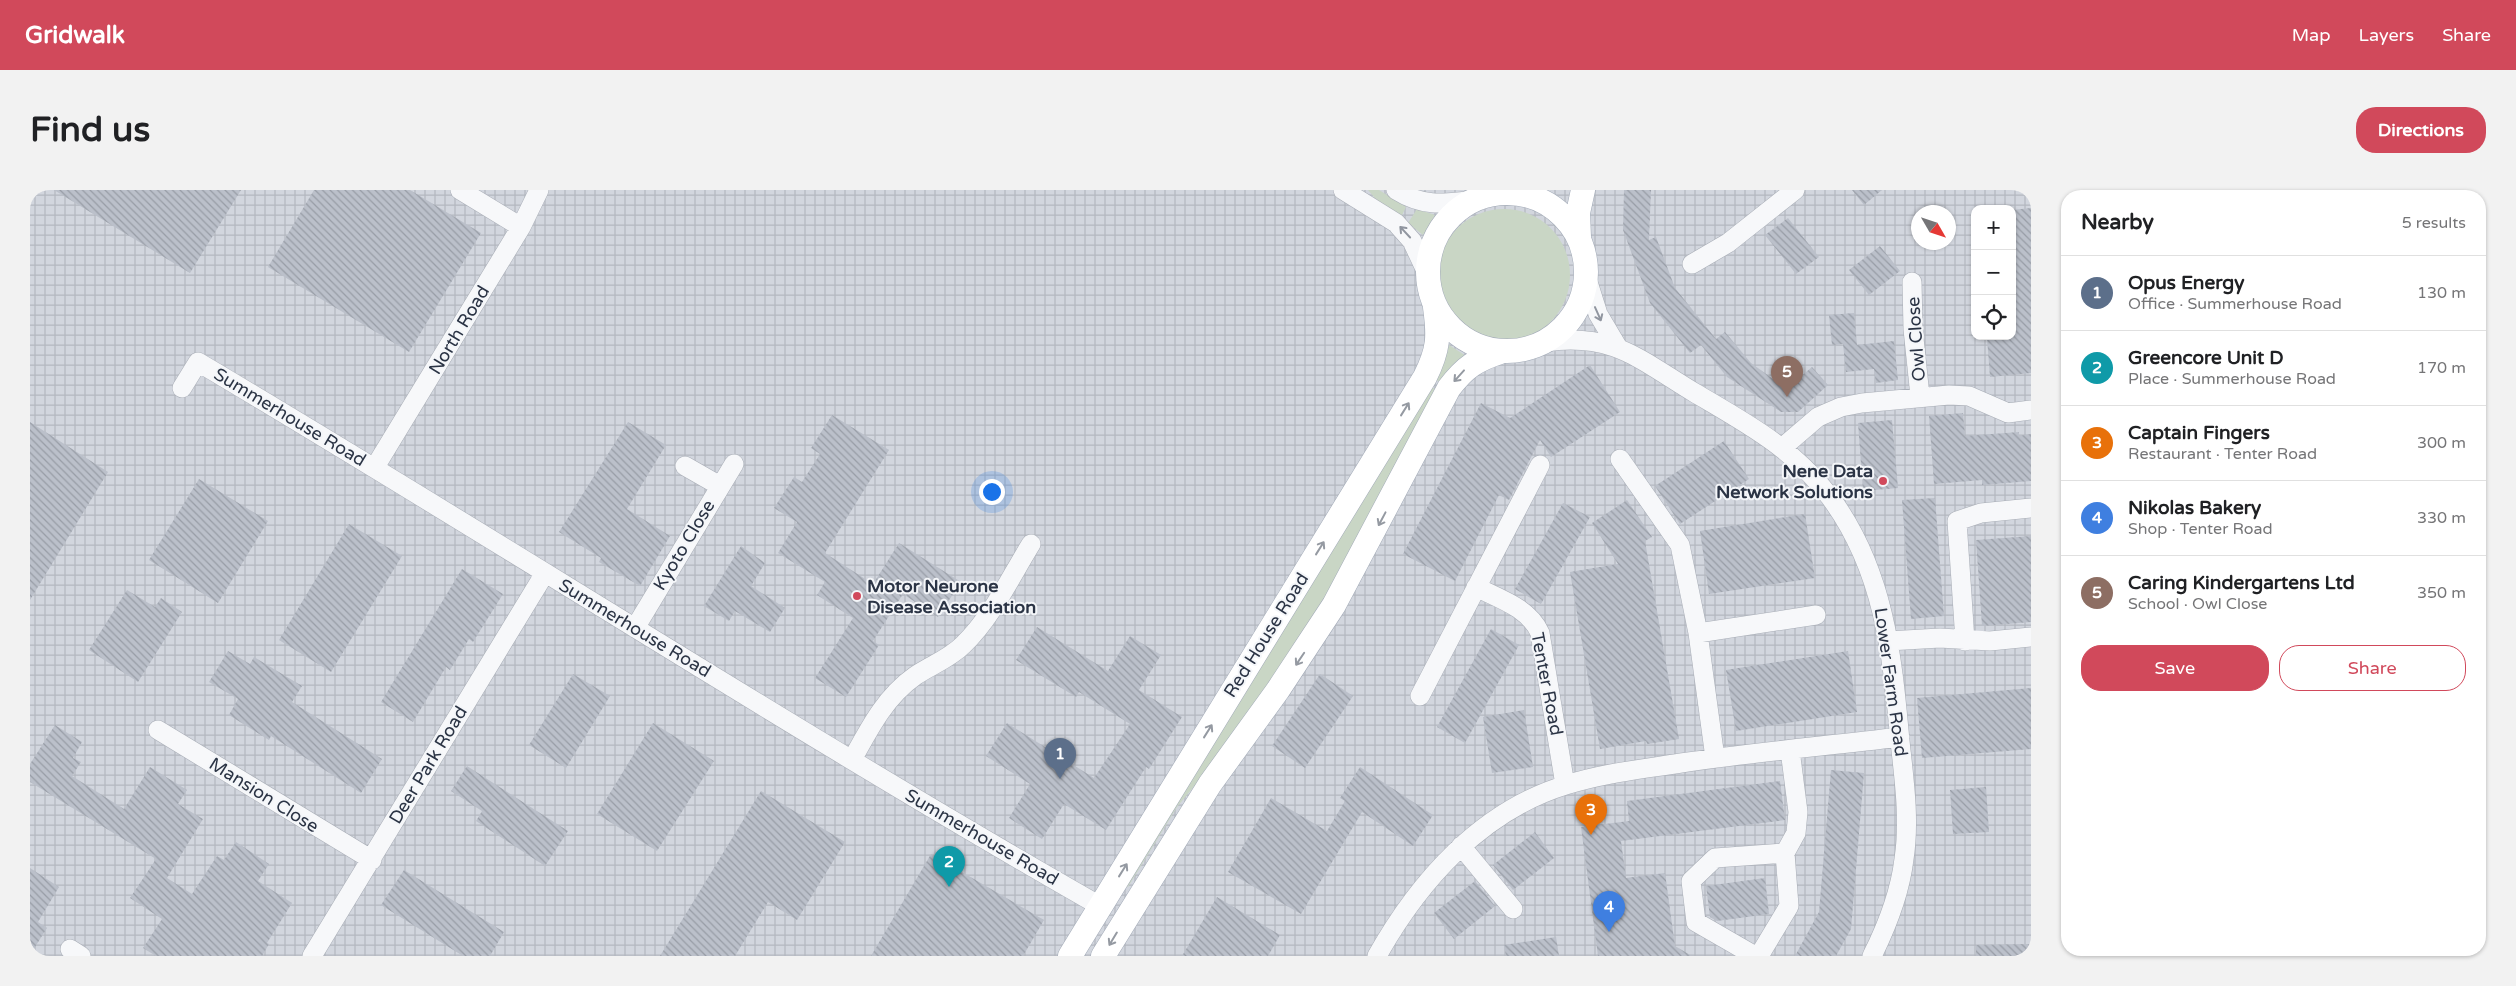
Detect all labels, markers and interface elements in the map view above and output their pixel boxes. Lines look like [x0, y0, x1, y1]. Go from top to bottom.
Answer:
text: Gridwalk [25, 21, 125, 50]
text: Map [2292, 24, 2331, 46]
text: Layers [2359, 24, 2414, 46]
text: Share [2442, 24, 2491, 46]
button: Directions [2356, 107, 2486, 153]
text: Find us [30, 109, 150, 151]
north arrow [1911, 205, 1956, 250]
map controls [1971, 205, 2016, 340]
button: + [1971, 205, 2016, 250]
text: Nearby [2081, 210, 2154, 235]
text: 5 results [2402, 213, 2466, 233]
one-way arrow [1399, 226, 1411, 239]
button: − [1971, 250, 2016, 295]
text: Opus Energy [2128, 272, 2244, 294]
street label: North Road [424, 282, 494, 378]
text: 1 [2092, 283, 2102, 303]
text: 130 m [2417, 283, 2466, 303]
text: Office · Summerhouse Road [2128, 294, 2342, 314]
button: locate [1971, 295, 2016, 340]
street label: Owl Close [1902, 296, 1930, 382]
one-way arrow [1594, 306, 1604, 321]
text: Greencore Unit D [2128, 347, 2284, 369]
pin: 5 [1771, 356, 1803, 397]
text: 2 [2092, 358, 2102, 378]
text: 170 m [2417, 358, 2466, 378]
street label: Summerhouse Road [210, 363, 370, 471]
text: Place · Summerhouse Road [2128, 369, 2336, 389]
one-way arrow [1454, 370, 1465, 383]
one-way arrow [1400, 403, 1410, 417]
text: Captain Fingers [2128, 422, 2270, 444]
text: 3 [2092, 433, 2102, 453]
text: 300 m [2417, 433, 2466, 453]
text: Restaurant · Tenter Road [2128, 444, 2317, 464]
place label: Nene Data Network Solutions [1716, 460, 1873, 503]
marker: Nene Data Network Solutions [1877, 475, 1889, 487]
your location [979, 479, 1005, 505]
street label: Kyoto Close [648, 496, 720, 594]
text: Nikolas Bakery [2128, 497, 2261, 519]
text: 4 [2092, 508, 2102, 528]
text: 330 m [2417, 508, 2466, 528]
one-way arrow [1377, 511, 1387, 526]
text: Shop · Tenter Road [2128, 519, 2273, 539]
one-way arrow [1315, 541, 1325, 555]
street label: Red House Road [1219, 569, 1313, 701]
text: Caring Kindergartens Ltd [2128, 572, 2355, 594]
street label: Summerhouse Road [555, 574, 715, 682]
place label: Motor Neurone Disease Association [867, 575, 1036, 618]
text: 5 [2092, 583, 2102, 603]
text: 350 m [2417, 583, 2466, 603]
marker: Motor Neurone Disease Association [851, 590, 863, 602]
text: School · Owl Close [2128, 594, 2267, 614]
street label: Lower Farm Road [1870, 606, 1912, 758]
street label: Tenter Road [1526, 631, 1568, 737]
button: Save [2081, 645, 2269, 691]
button: Share [2279, 645, 2466, 691]
one-way arrow [1295, 651, 1305, 665]
street label: Deer Park Road [384, 702, 472, 828]
one-way arrow [1202, 724, 1213, 738]
pin: 1 [1044, 738, 1076, 779]
street label: Mansion Close [205, 753, 323, 837]
street label: Summerhouse Road [901, 784, 1063, 890]
pin: 3 [1575, 794, 1607, 835]
pin: 2 [933, 846, 965, 887]
one-way arrow [1118, 863, 1128, 877]
pin: 4 [1593, 891, 1625, 932]
one-way arrow [1107, 932, 1117, 946]

